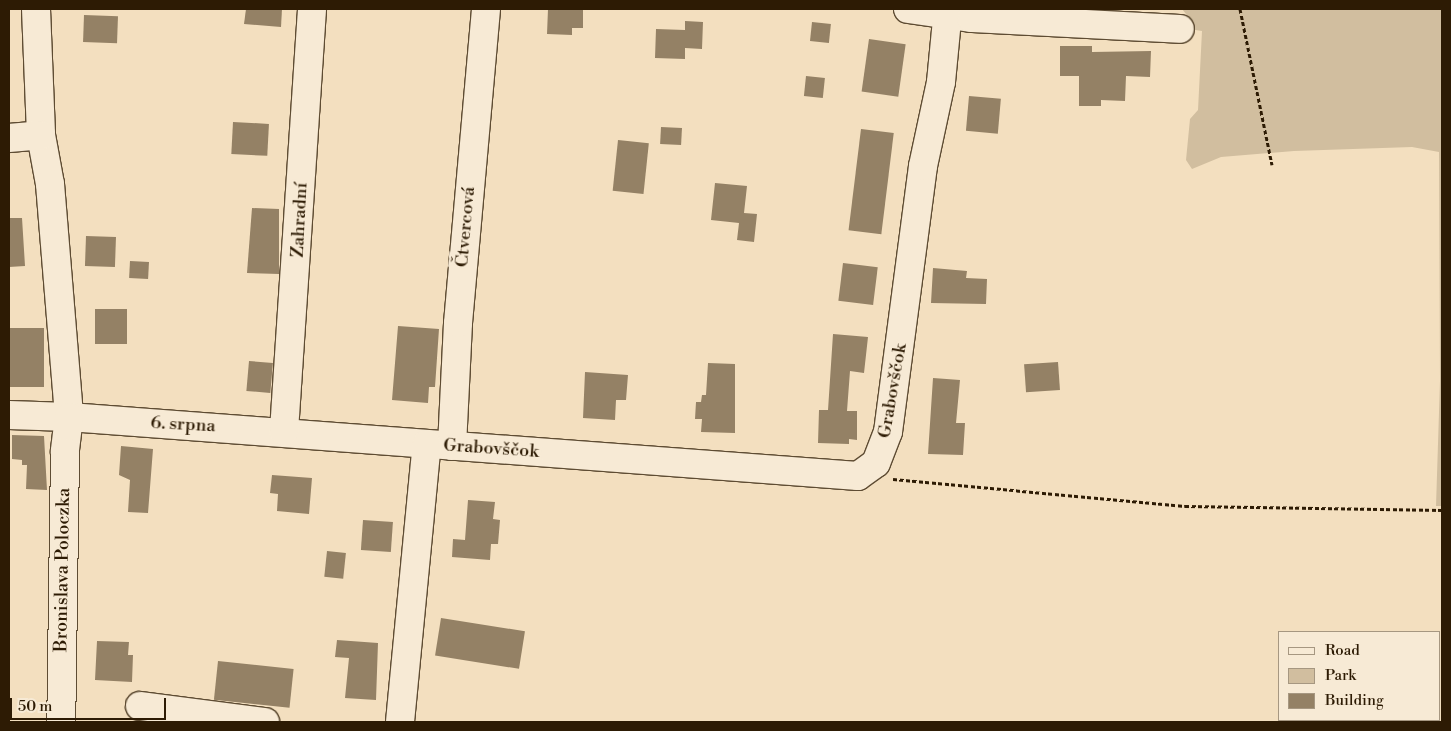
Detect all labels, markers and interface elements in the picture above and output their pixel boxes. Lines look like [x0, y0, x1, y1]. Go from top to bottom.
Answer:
street label: Zahradní [287, 182, 313, 258]
street label: Čtvercová [452, 186, 480, 268]
street label: Grabovščok [874, 342, 912, 440]
street label: 6. srpna [150, 413, 216, 437]
street label: Grabovščok [443, 435, 539, 463]
street label: Bronislava Poloczka [51, 488, 75, 652]
legend [1278, 631, 1441, 721]
text: Road [1325, 641, 1360, 660]
text: Park [1325, 666, 1356, 685]
scale bar [12, 688, 169, 720]
text: Building [1325, 691, 1384, 710]
text: 50 m [18, 697, 52, 716]

